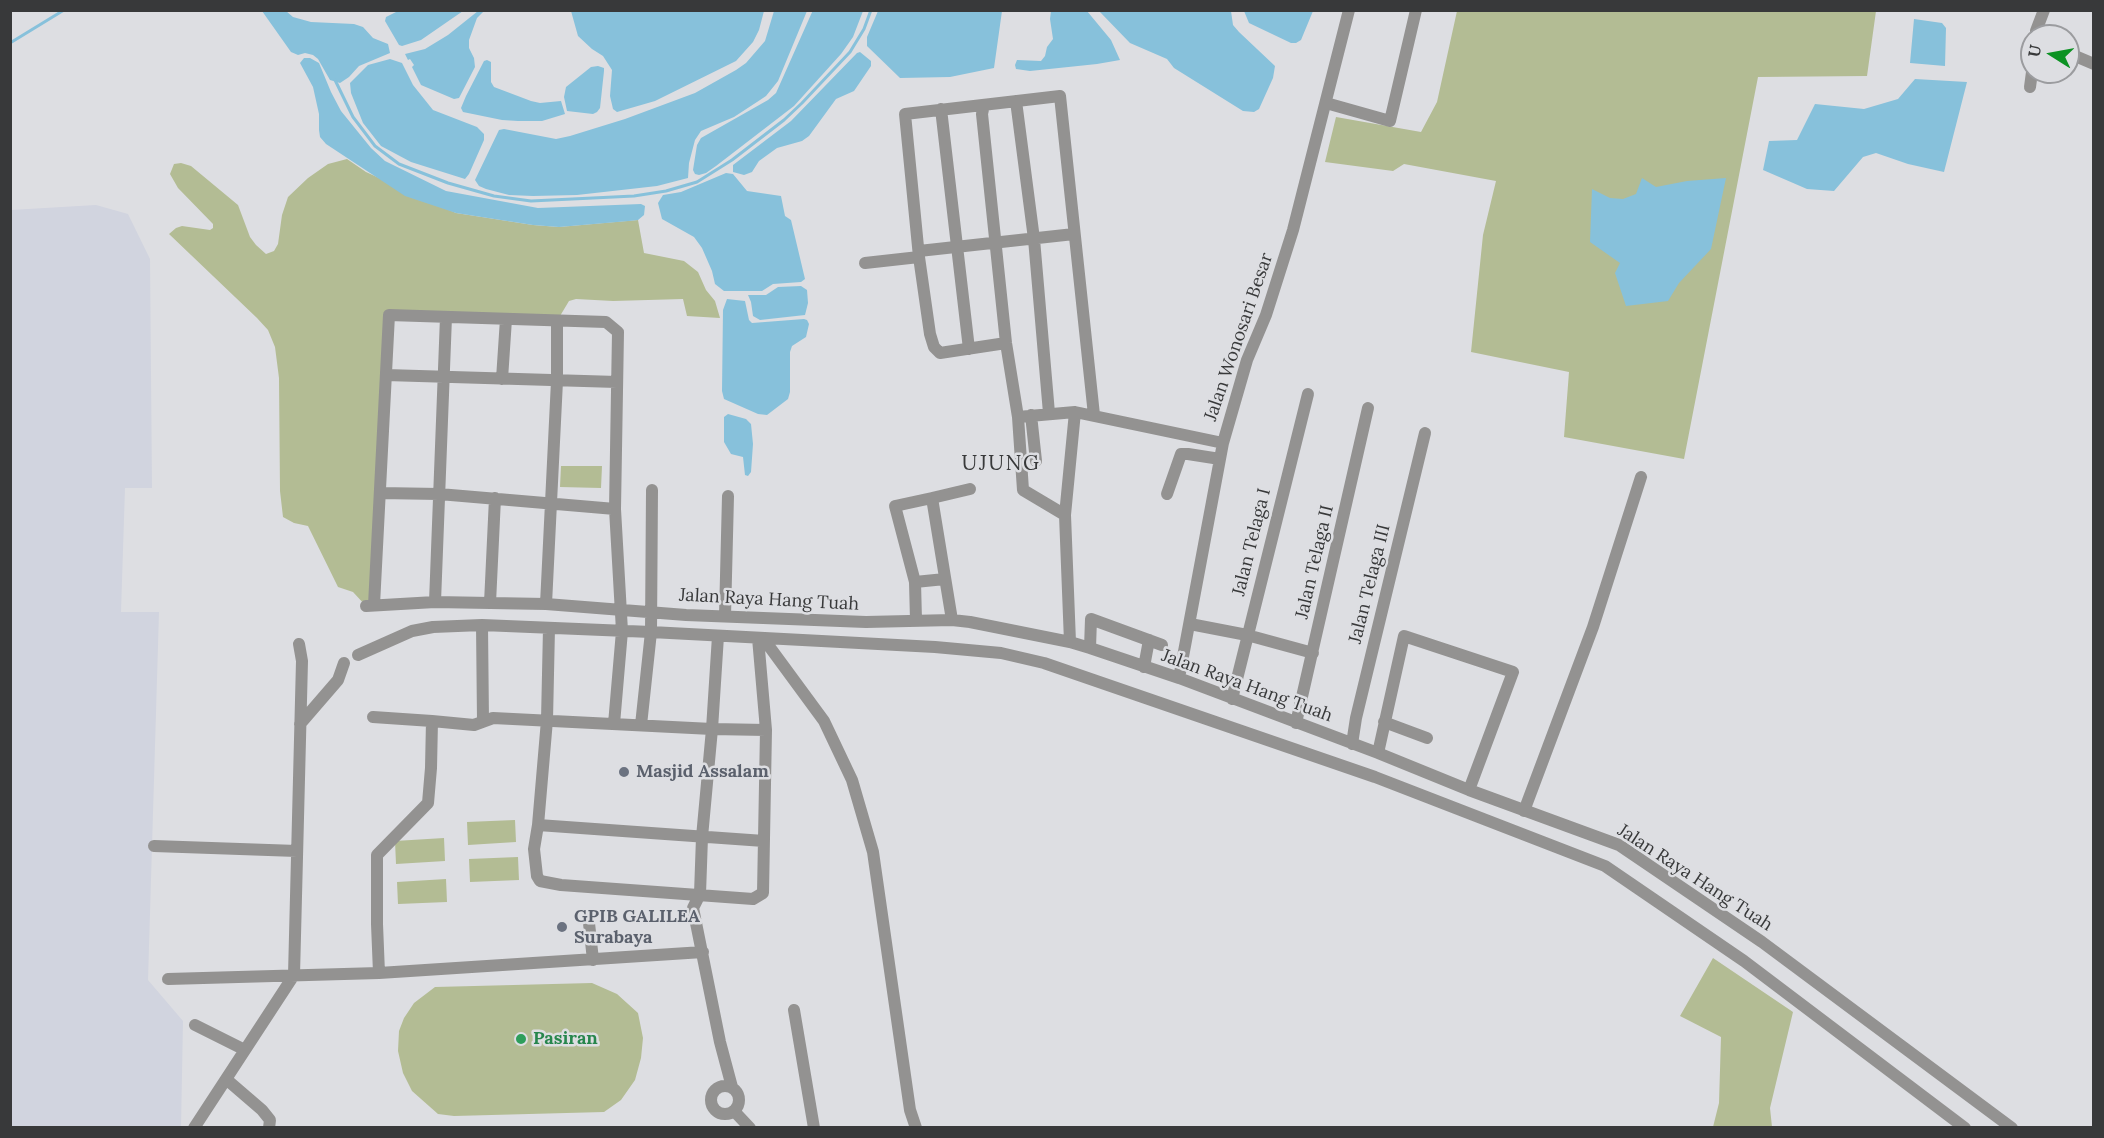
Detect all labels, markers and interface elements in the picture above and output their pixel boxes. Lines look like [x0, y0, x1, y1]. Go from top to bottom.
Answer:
north arrow [2020, 24, 2080, 84]
text: U [2023, 43, 2045, 59]
street label: Jalan Wonosari Besar [1200, 250, 1278, 424]
district label: UJUNG [962, 451, 1040, 477]
street label: Jalan Telaga I [1228, 486, 1276, 598]
street label: Jalan Telaga II [1291, 503, 1339, 621]
street label: Jalan Telaga III [1345, 522, 1395, 646]
street label: Jalan Raya Hang Tuah [678, 584, 860, 616]
street label: Jalan Raya Hang Tuah [1159, 645, 1335, 727]
place label: Masjid Assalam [636, 761, 769, 783]
marker: Masjid Assalam [617, 765, 631, 779]
street label: Jalan Raya Hang Tuah [1613, 820, 1777, 936]
place label: GPIB GALILEA Surabaya [574, 906, 700, 948]
marker: GPIB GALILEA Surabaya [555, 920, 569, 934]
place label: Pasiran [533, 1028, 598, 1050]
marker: Pasiran [514, 1032, 528, 1046]

